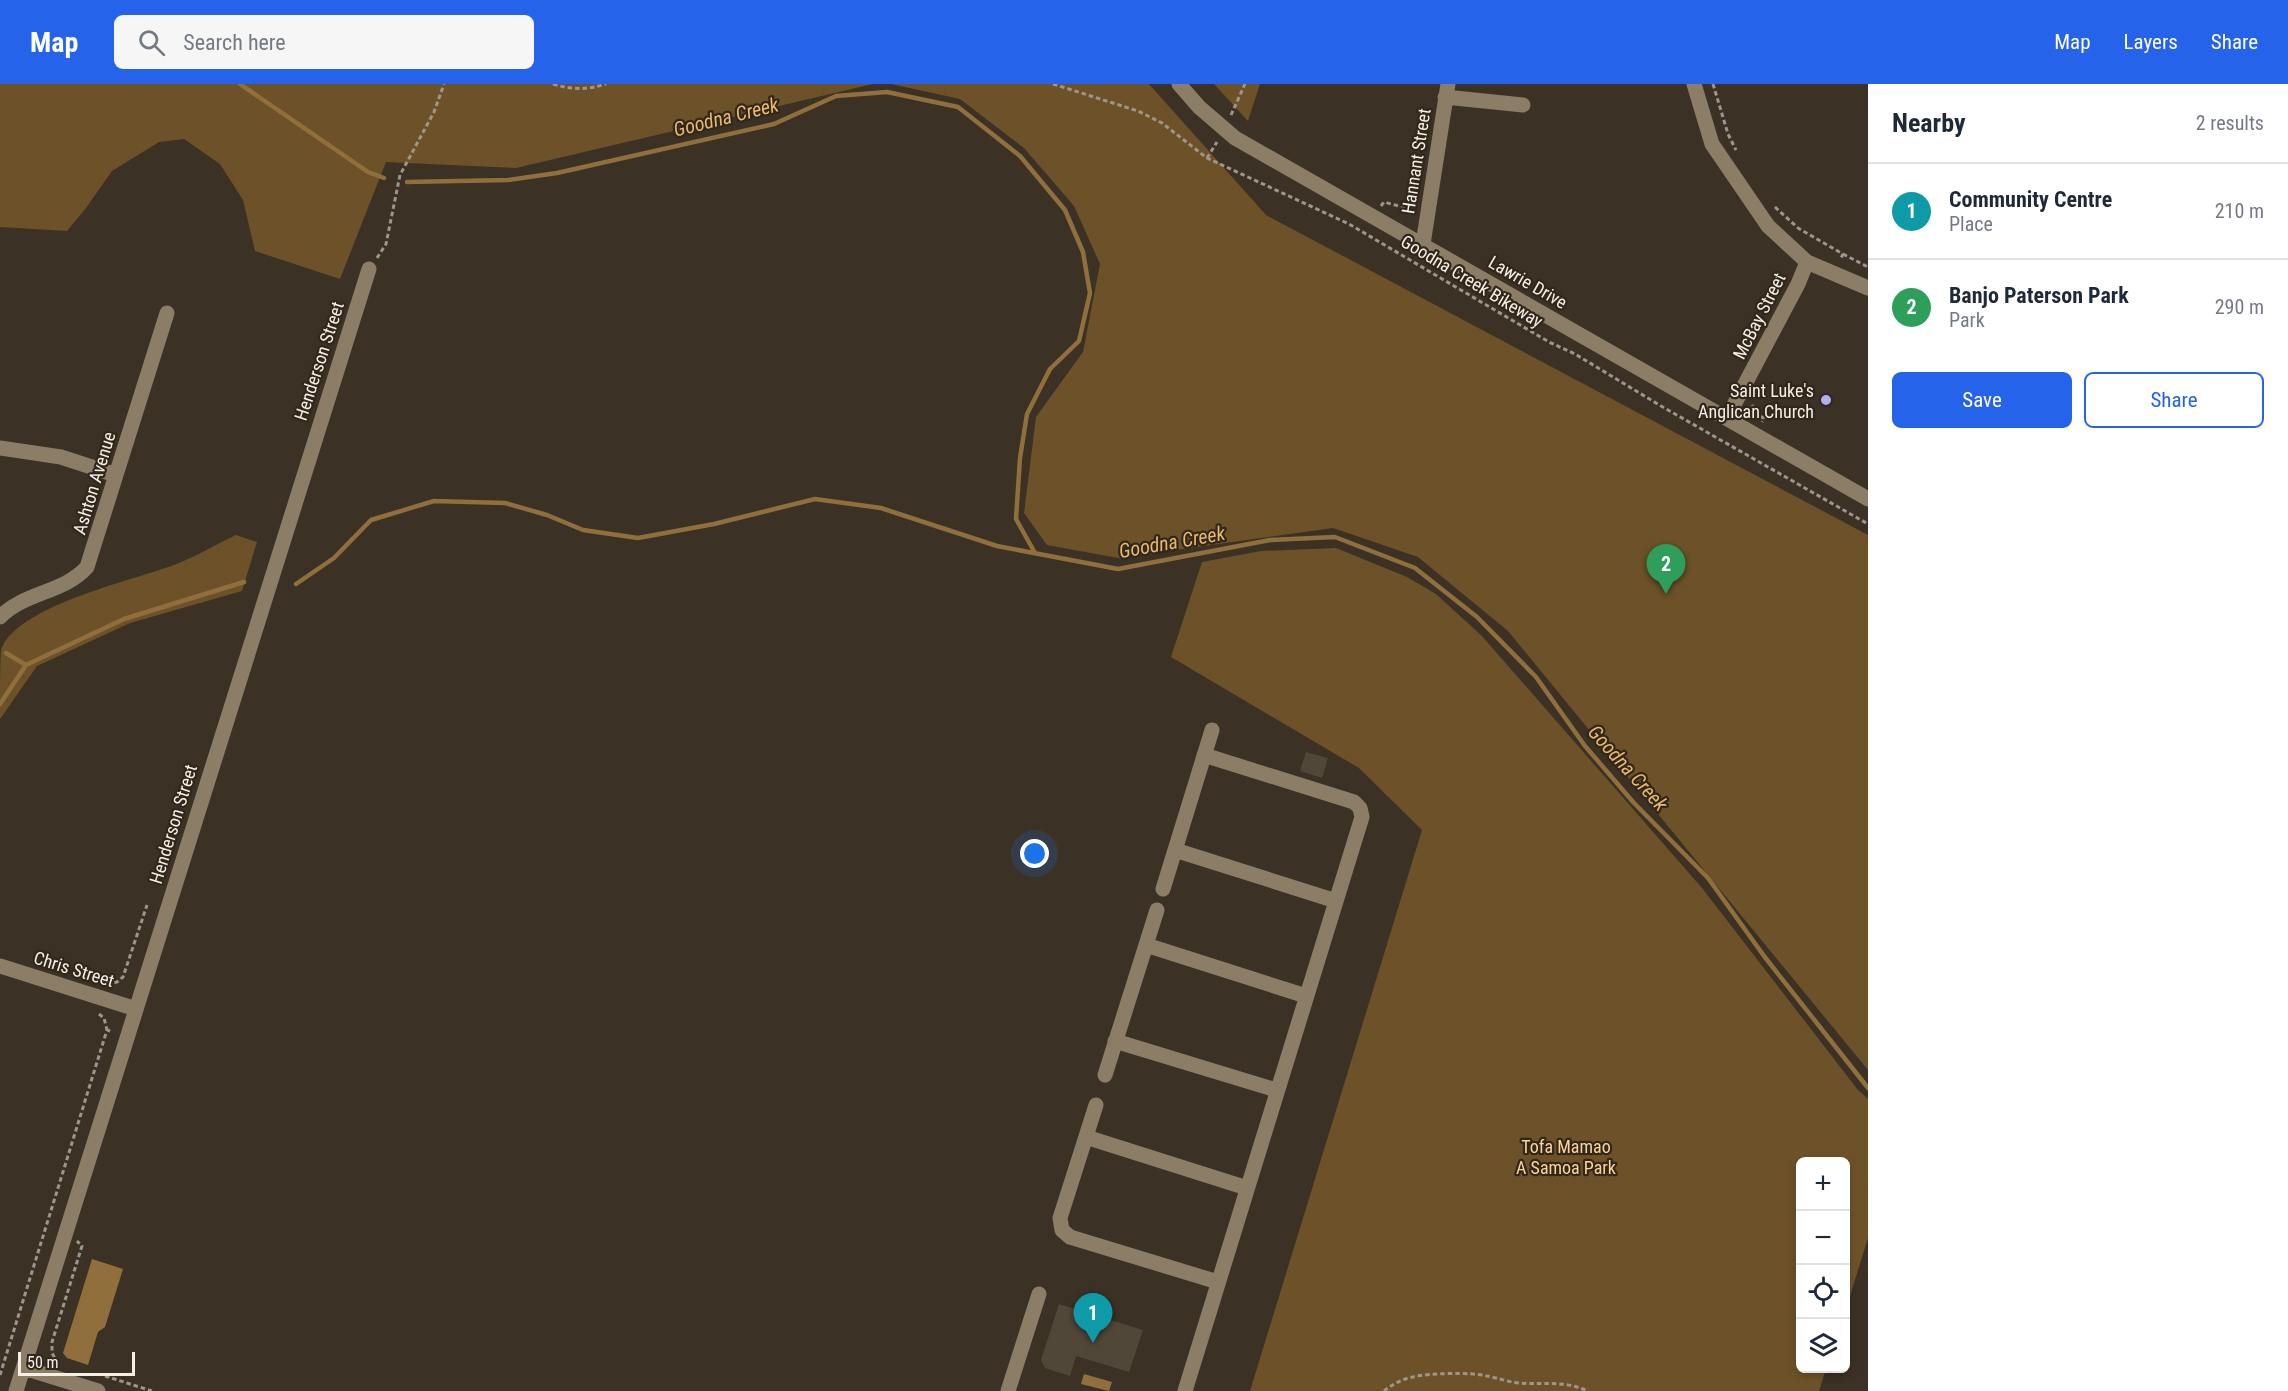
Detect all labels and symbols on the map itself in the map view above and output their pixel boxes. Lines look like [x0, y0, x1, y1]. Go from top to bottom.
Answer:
water label: Goodna Creek [671, 92, 782, 142]
street label: Hannant Street [1397, 107, 1435, 215]
street label: Goodna Creek Bikeway [1397, 230, 1547, 332]
street label: Lawrie Drive [1485, 251, 1571, 313]
street label: McBay Street [1728, 269, 1790, 363]
street label: Henderson Street [290, 299, 348, 423]
place label: Saint Luke's Anglican Church [1698, 380, 1814, 422]
marker: Saint Luke's Anglican Church [1819, 393, 1833, 407]
street label: Ashton Avenue [68, 429, 120, 537]
water label: Goodna Creek [1117, 521, 1228, 563]
pin: 2 [1646, 544, 1686, 594]
water label: Goodna Creek [1583, 720, 1674, 817]
street label: Henderson Street [145, 762, 201, 886]
your location [1020, 839, 1049, 868]
street label: Chris Street [31, 947, 117, 991]
park label: Tofa Mamao A Samoa Park [1516, 1136, 1616, 1178]
pin: 1 [1074, 1294, 1112, 1343]
scale bar [18, 1349, 135, 1376]

